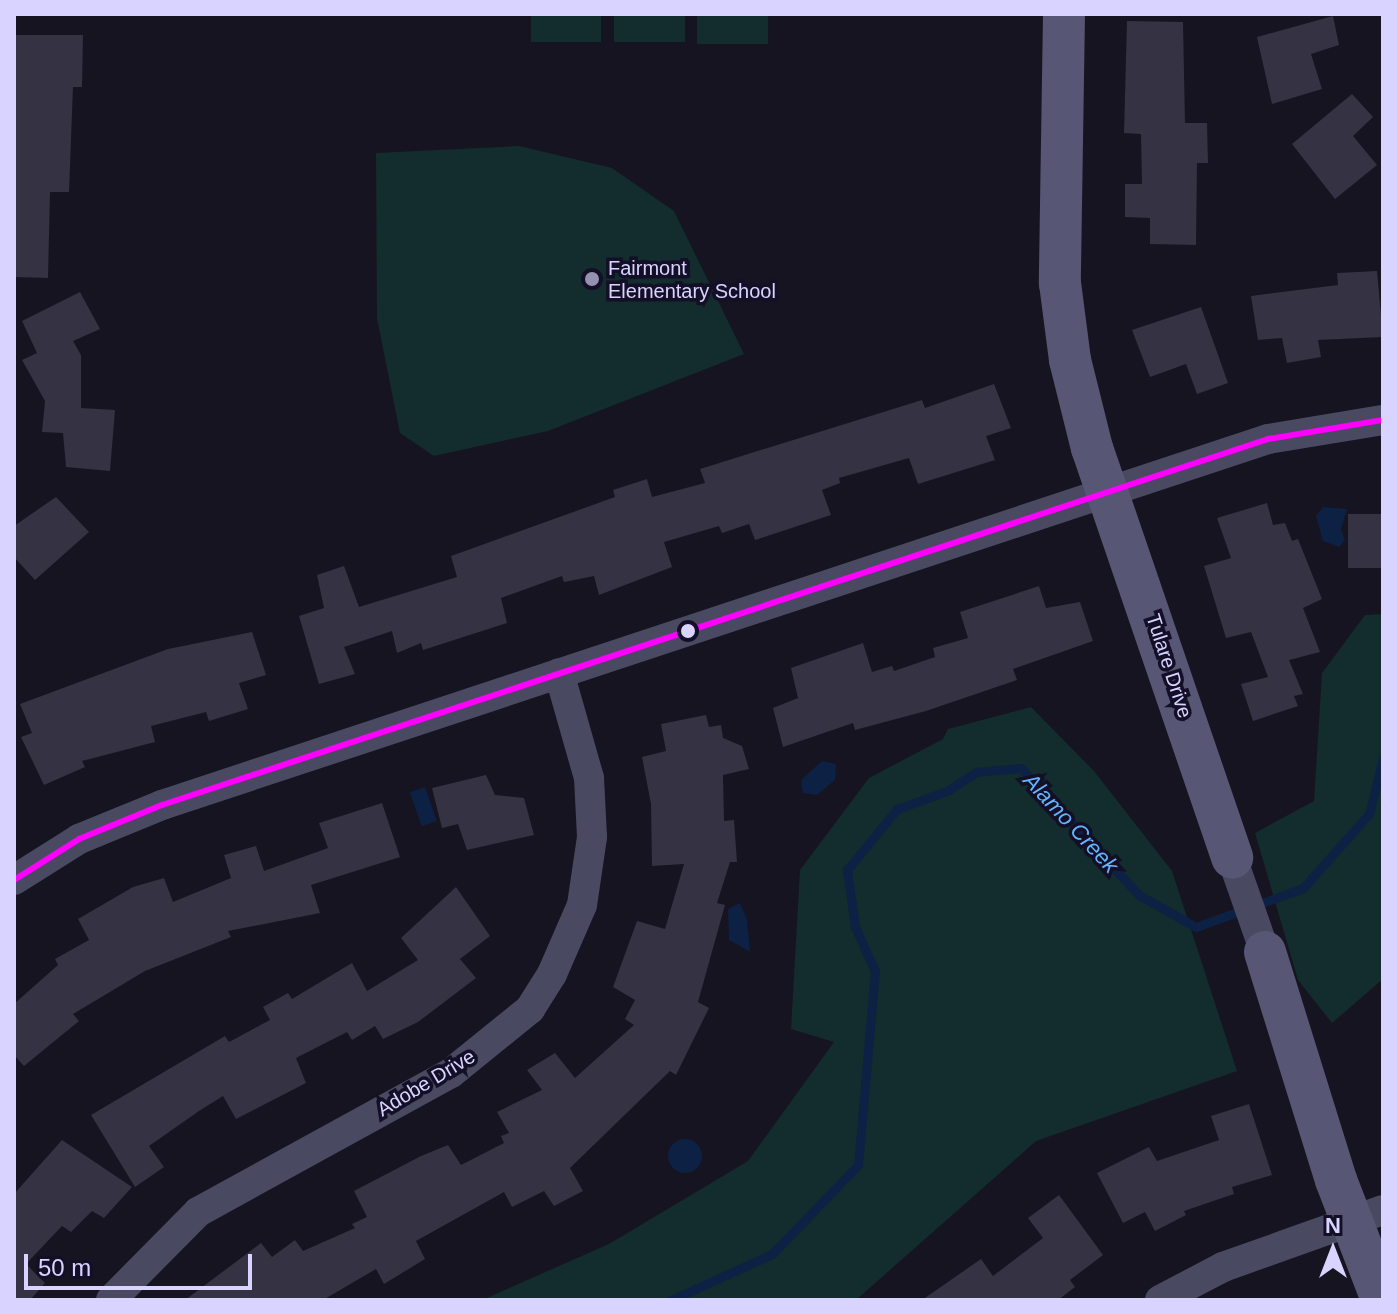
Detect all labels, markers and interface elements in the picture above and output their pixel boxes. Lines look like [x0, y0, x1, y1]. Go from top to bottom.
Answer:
place label: Fairmont Elementary School [608, 256, 776, 303]
marker: Fairmont Elementary School [583, 270, 601, 288]
street label: Tulare Drive [1141, 611, 1197, 721]
unlabelled marker [680, 623, 696, 639]
water label: Alamo Creek [1018, 767, 1124, 879]
street label: Adobe Drive [373, 1044, 479, 1122]
north arrow [1293, 1210, 1373, 1290]
text: N [1325, 1213, 1341, 1238]
scale bar [28, 1238, 256, 1288]
text: 50 m [38, 1254, 91, 1281]

